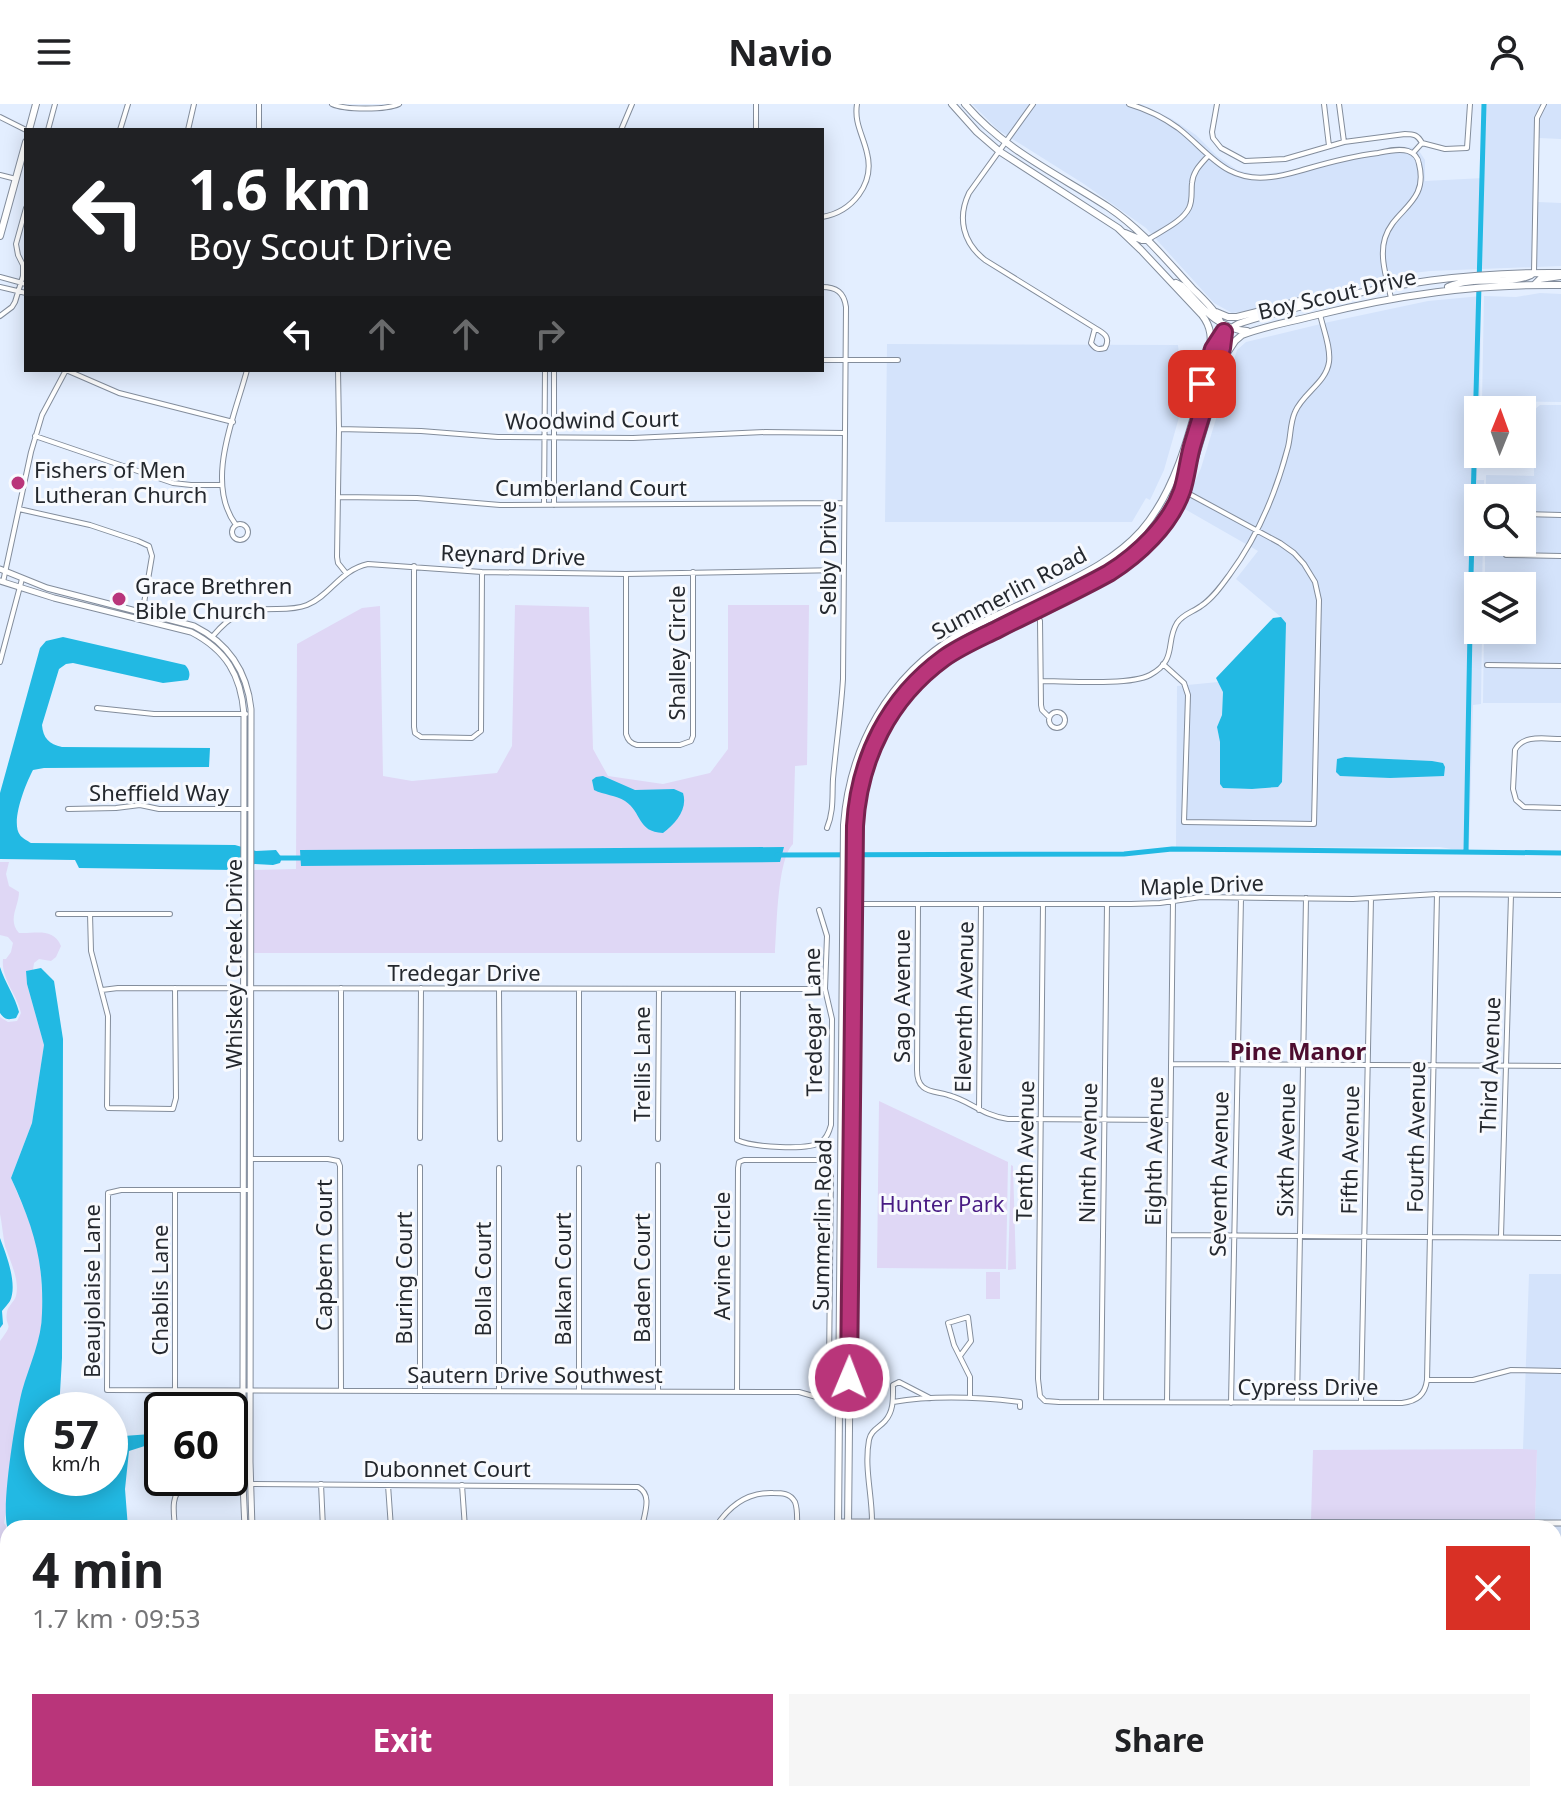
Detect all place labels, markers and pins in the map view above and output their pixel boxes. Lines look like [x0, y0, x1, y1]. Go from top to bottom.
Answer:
pin [1168, 350, 1236, 418]
place label: Fishers of Men Lutheran Church [34, 454, 207, 509]
marker: Fishers of Men Lutheran Church [9, 474, 27, 492]
place label: Grace Brethren Bible Church [135, 570, 292, 625]
marker: Grace Brethren Bible Church [110, 590, 128, 608]

